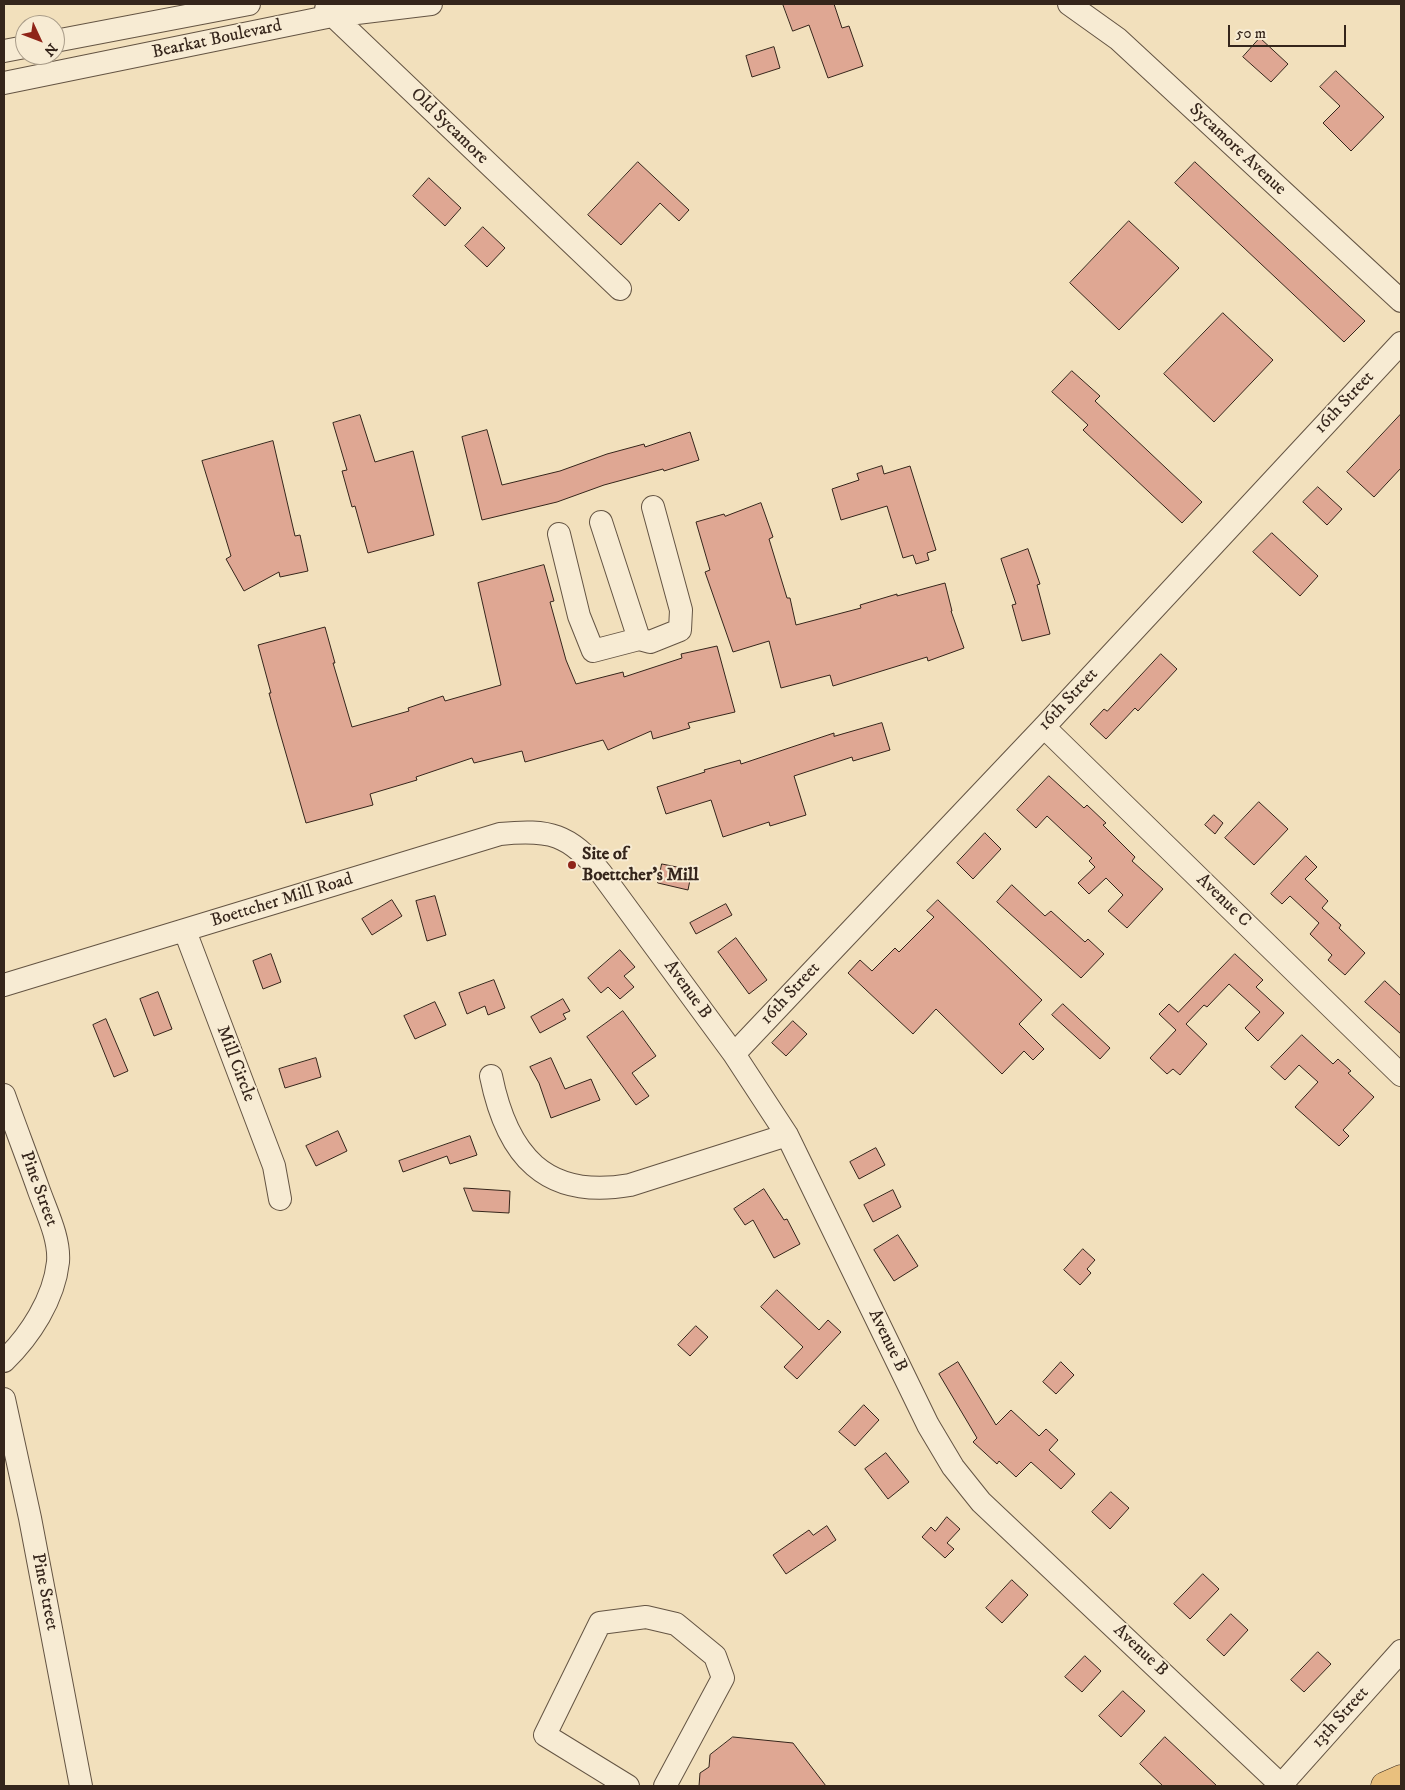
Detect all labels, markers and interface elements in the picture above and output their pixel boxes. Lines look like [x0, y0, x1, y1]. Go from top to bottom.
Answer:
north arrow [15, 15, 65, 65]
scale bar [1230, 15, 1348, 47]
street label: Bearkat Boulevard [150, 16, 284, 64]
text: 50 m [1236, 24, 1266, 43]
text: N [40, 39, 61, 60]
street label: Old Sycamore [405, 84, 493, 170]
street label: Sycamore Avenue [1184, 99, 1290, 201]
street label: 16th Street [1311, 367, 1379, 439]
street label: 16th Street [1035, 664, 1103, 736]
place label: Site of Boettcher's Mill [582, 844, 699, 886]
marker: Site of Boettcher's Mill [566, 859, 578, 871]
street label: Boettcher Mill Road [208, 869, 356, 933]
street label: Avenue C [1191, 870, 1255, 932]
street label: Avenue B [659, 956, 715, 1024]
street label: 16th Street [757, 958, 825, 1030]
street label: Mill Circle [211, 1023, 259, 1105]
street label: Pine Street [14, 1149, 62, 1229]
street label: Avenue B [863, 1306, 911, 1376]
street label: Pine Street [26, 1551, 62, 1633]
street label: Avenue B [1108, 1620, 1172, 1682]
street label: 13th Street [1308, 1683, 1374, 1753]

